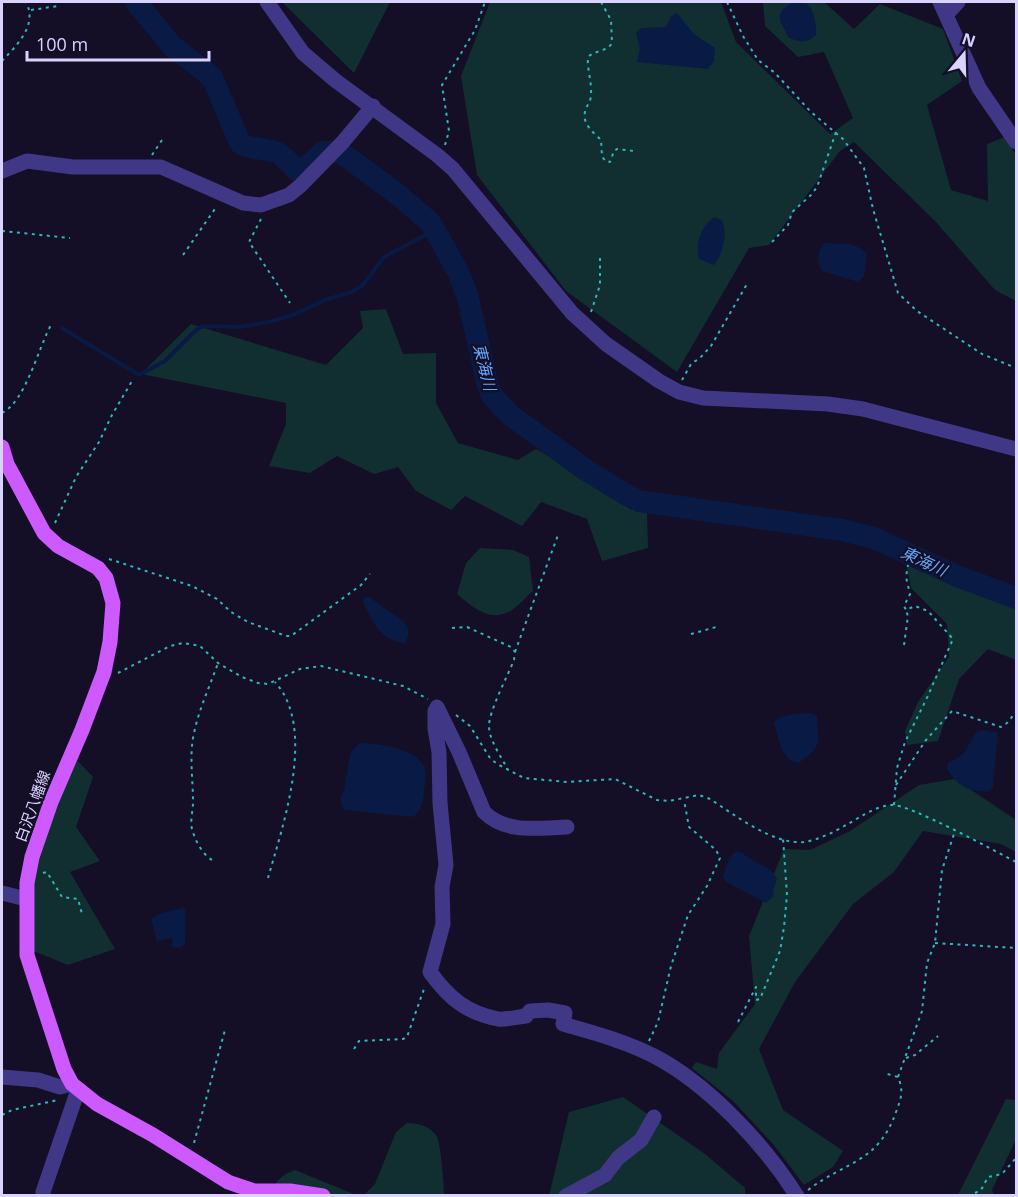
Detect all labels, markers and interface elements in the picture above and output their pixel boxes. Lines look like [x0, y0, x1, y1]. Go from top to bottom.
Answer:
scale bar [27, 24, 208, 62]
north arrow [934, 24, 994, 84]
text: N [959, 27, 979, 52]
text: 100 m [36, 32, 88, 56]
water label: 東海川 [469, 341, 502, 395]
water label: 東海川 [898, 541, 952, 582]
street label: 白沢八幡線 [10, 767, 54, 845]

